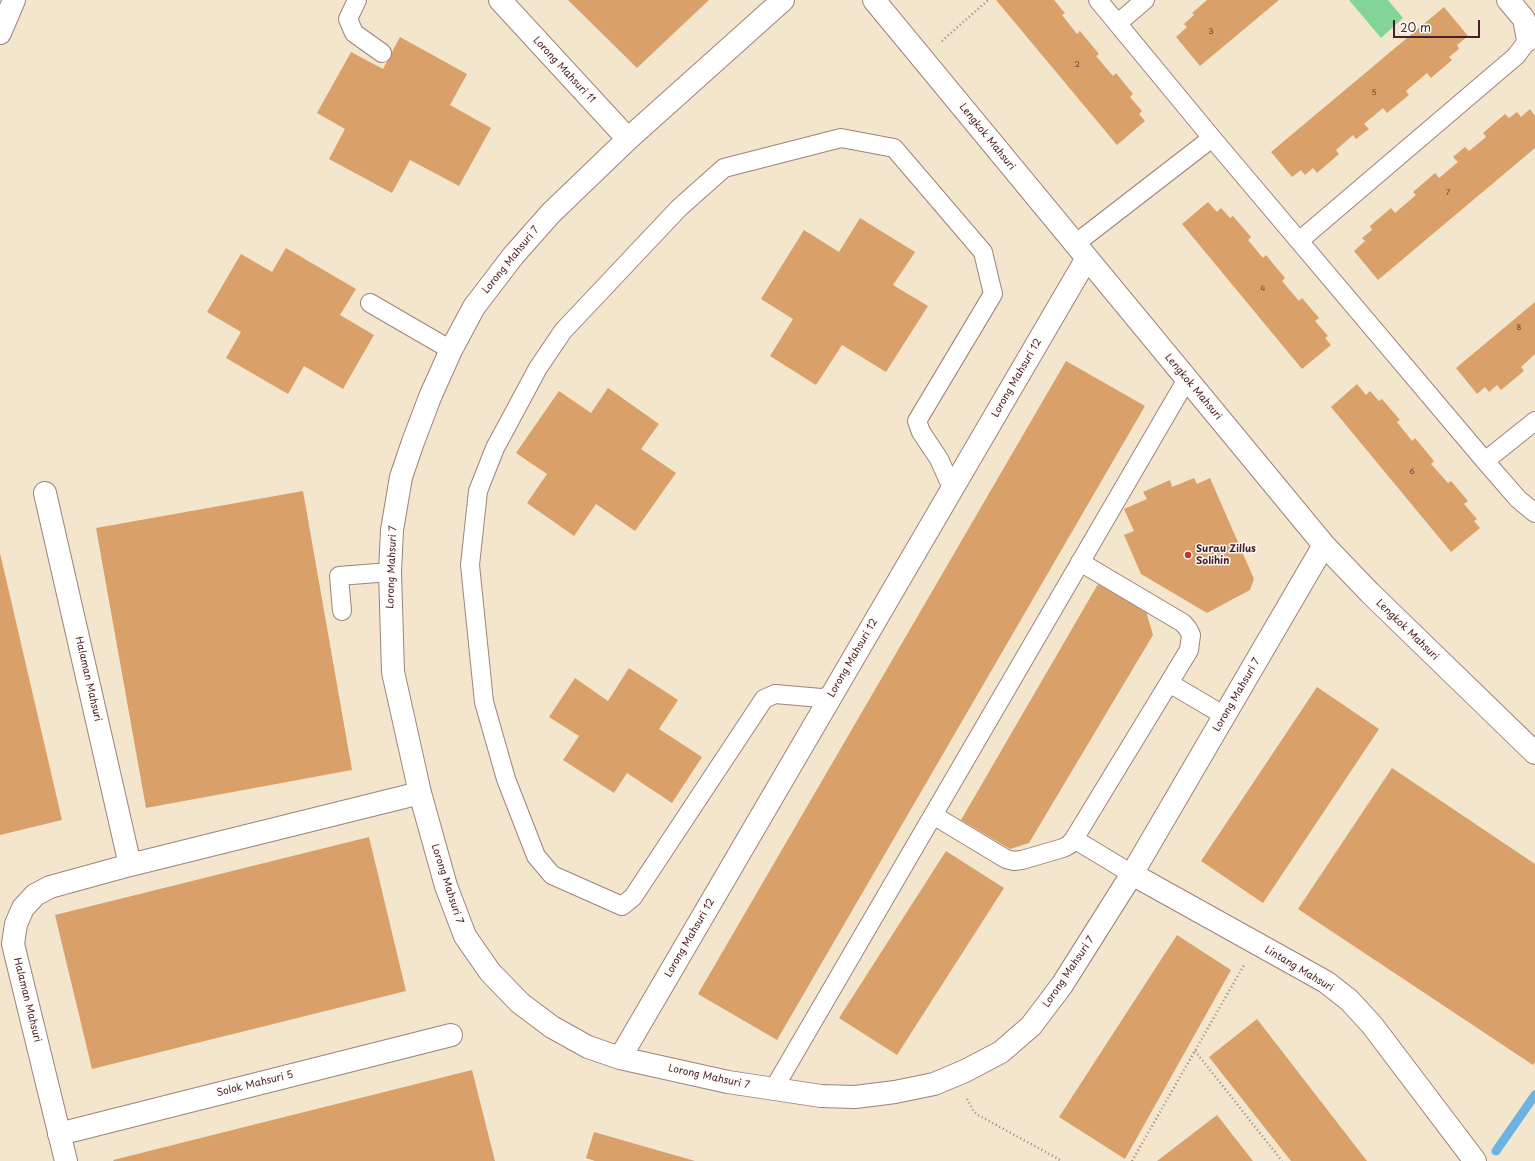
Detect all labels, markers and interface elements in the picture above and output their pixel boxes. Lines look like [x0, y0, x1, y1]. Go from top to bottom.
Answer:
scale bar [1395, 12, 1482, 38]
text: 20 m [1400, 18, 1431, 36]
house number: 3 [1208, 27, 1214, 37]
street label: Lorong Mahsuri 11 [530, 35, 598, 105]
house number: 2 [1074, 60, 1080, 70]
house number: 5 [1371, 88, 1377, 98]
street label: Lengkok Mahsuri [956, 101, 1018, 173]
house number: 7 [1446, 188, 1450, 198]
street label: Lorong Mahsuri 7 [480, 224, 542, 296]
house number: 4 [1260, 284, 1266, 294]
house number: 8 [1517, 323, 1521, 333]
street label: Lorong Mahsuri 12 [990, 336, 1044, 420]
street label: Lengkok Mahsuri [1162, 352, 1224, 422]
house number: 6 [1409, 467, 1415, 477]
street label: Lorong Mahsuri 7 [385, 525, 399, 609]
place label: Surau Zillus Solihin [1196, 543, 1256, 566]
marker: Surau Zillus Solihin [1183, 550, 1193, 560]
street label: Lengkok Mahsuri [1373, 597, 1441, 663]
street label: Lorong Mahsuri 12 [826, 616, 880, 700]
street label: Halaman Mahsuri [72, 635, 104, 723]
street label: Lorong Mahsuri 7 [1211, 656, 1263, 734]
street label: Lorong Mahsuri 7 [428, 843, 466, 925]
street label: Lorong Mahsuri 12 [663, 896, 717, 980]
street label: Lorong Mahsuri 7 [1041, 934, 1097, 1010]
street label: Lintang Mahsuri [1262, 944, 1336, 994]
street label: Halaman Mahsuri [11, 956, 43, 1044]
street label: Lorong Mahsuri 7 [667, 1062, 751, 1092]
street label: Solok Mahsuri 5 [215, 1069, 295, 1099]

